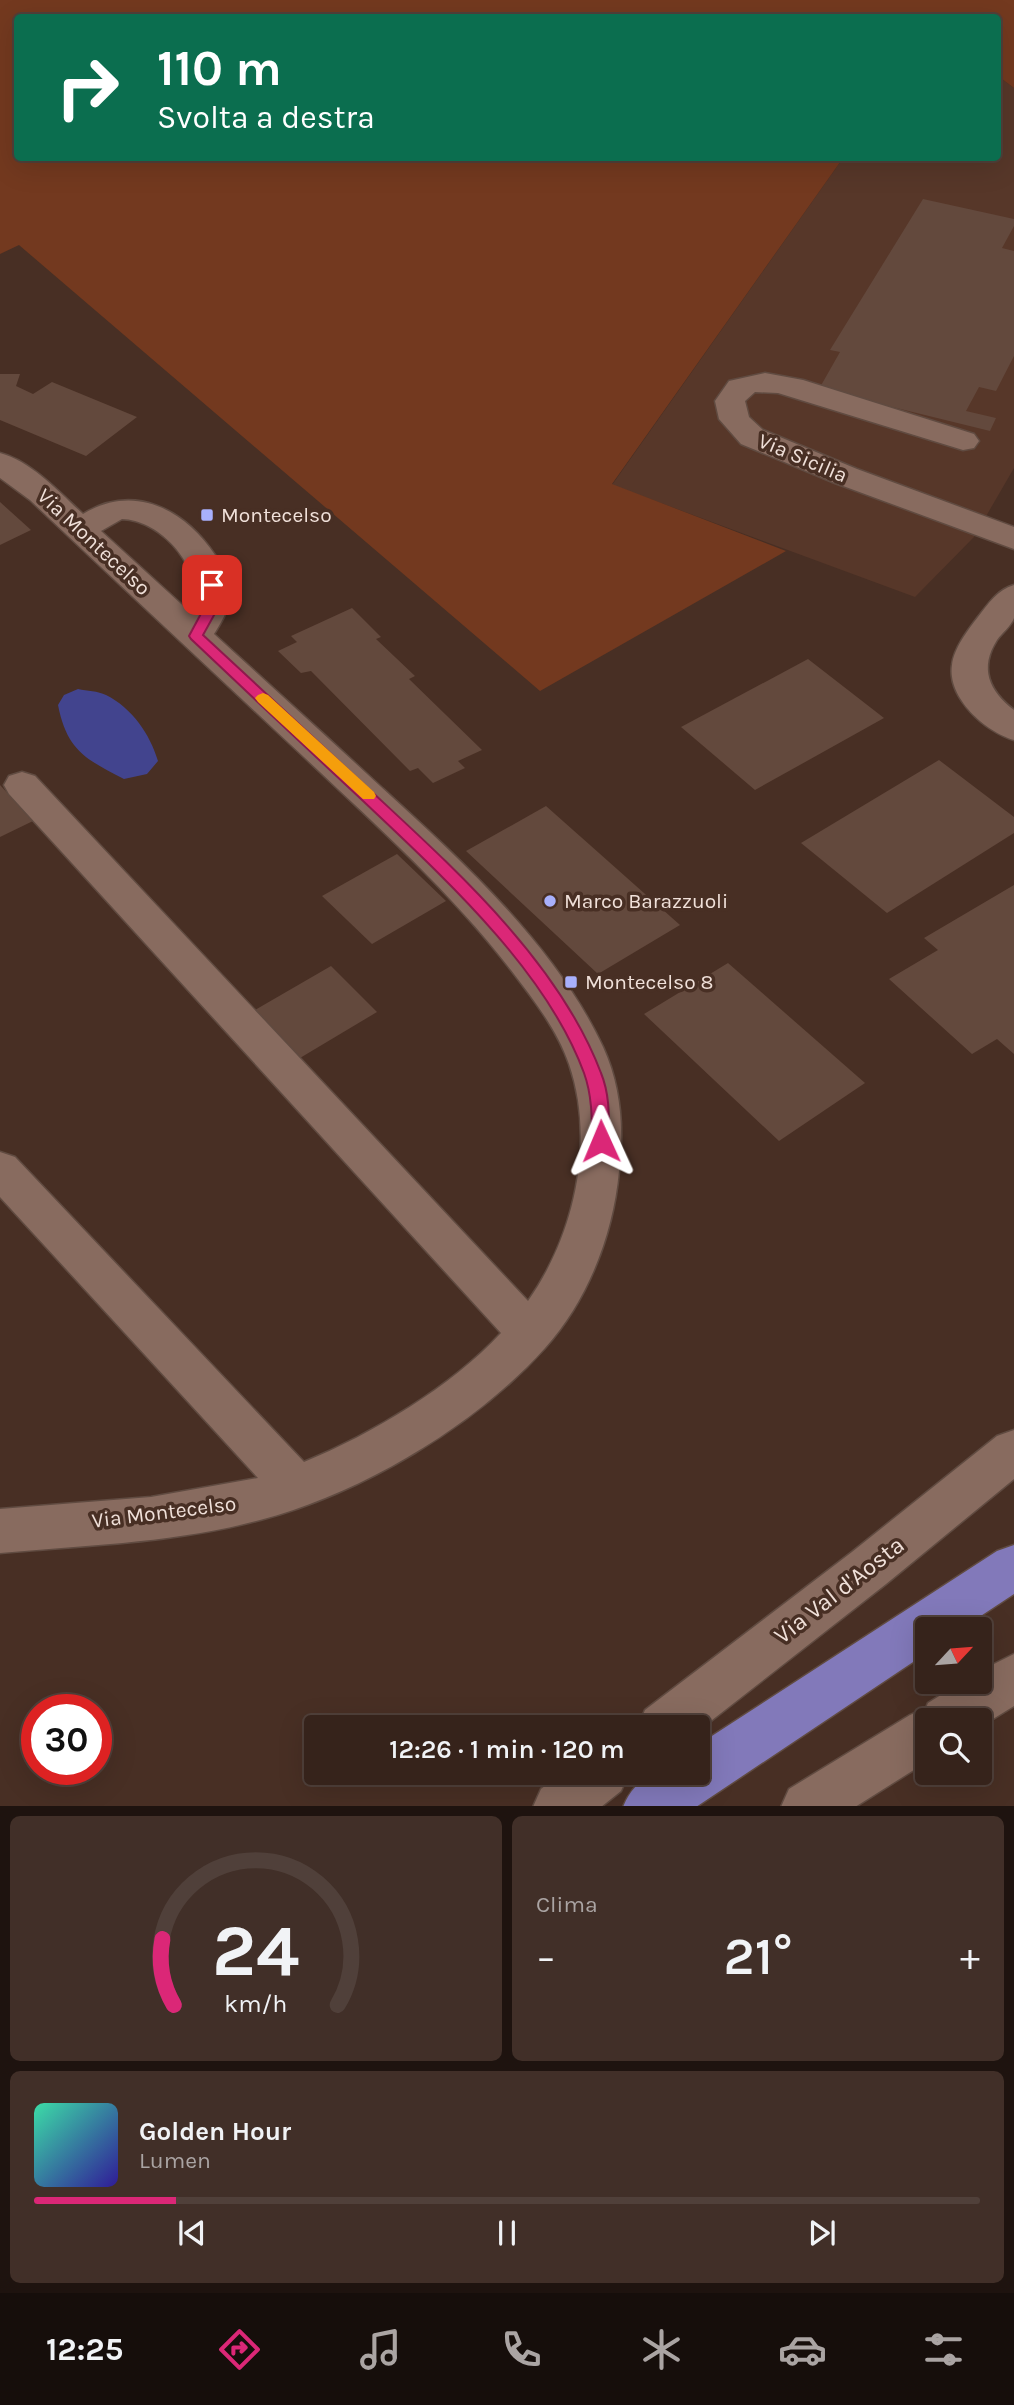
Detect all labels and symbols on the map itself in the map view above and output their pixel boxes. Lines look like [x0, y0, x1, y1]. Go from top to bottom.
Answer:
street label: Via Sicilia [755, 429, 851, 487]
street label: Via Montecelso [33, 484, 155, 600]
place label: Montecelso [221, 503, 332, 527]
marker: Montecelso [199, 507, 215, 523]
pin [182, 555, 242, 615]
place label: Marco Barazzuoli [564, 889, 728, 913]
marker: Marco Barazzuoli [542, 893, 558, 909]
place label: Montecelso 8 [585, 970, 714, 994]
marker: Montecelso 8 [563, 974, 579, 990]
position arrow [564, 1104, 638, 1178]
street label: Via Montecelso [90, 1491, 238, 1533]
street label: Via Val d'Aosta [768, 1531, 910, 1649]
north arrow [915, 1617, 992, 1694]
speed limit sign: 30 [21, 1694, 112, 1785]

